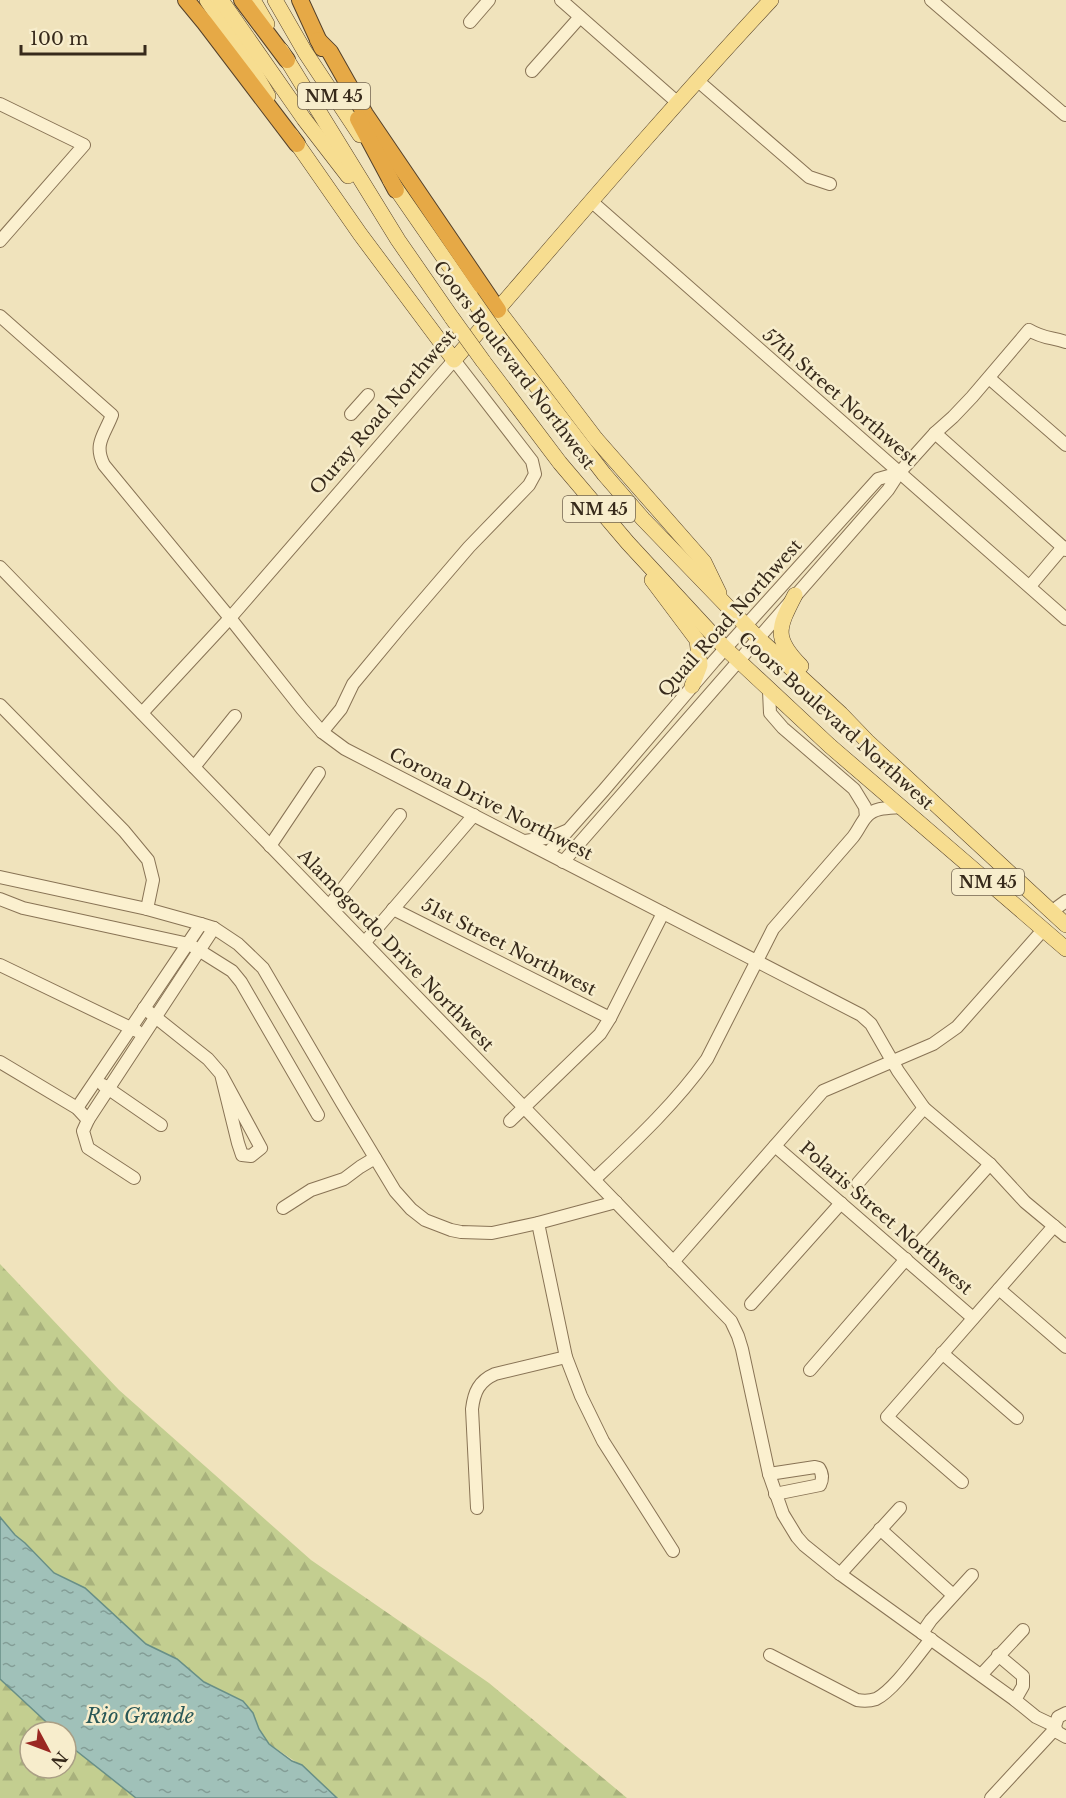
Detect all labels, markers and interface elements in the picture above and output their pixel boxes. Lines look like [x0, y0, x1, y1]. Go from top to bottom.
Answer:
scale bar [21, 18, 146, 56]
text: 100 m [30, 28, 88, 50]
road number: NM 45 [298, 83, 370, 109]
street label: Coors Boulevard Northwest [428, 256, 600, 474]
street label: 57th Street Northwest [758, 324, 922, 470]
street label: Ouray Road Northwest [305, 325, 461, 499]
road number: NM 45 [563, 496, 635, 522]
street label: Quail Road Northwest [653, 535, 807, 701]
street label: Coors Boulevard Northwest [734, 627, 938, 815]
street label: Corona Drive Northwest [386, 743, 597, 865]
street label: Alamogordo Drive Northwest [293, 844, 499, 1056]
road number: NM 45 [952, 869, 1024, 895]
street label: 51st Street Northwest [418, 893, 600, 1001]
street label: Polaris Street Northwest [795, 1137, 977, 1299]
water label: Rio Grande [85, 1704, 194, 1728]
north arrow [18, 1720, 78, 1780]
text: N [47, 1748, 72, 1772]

